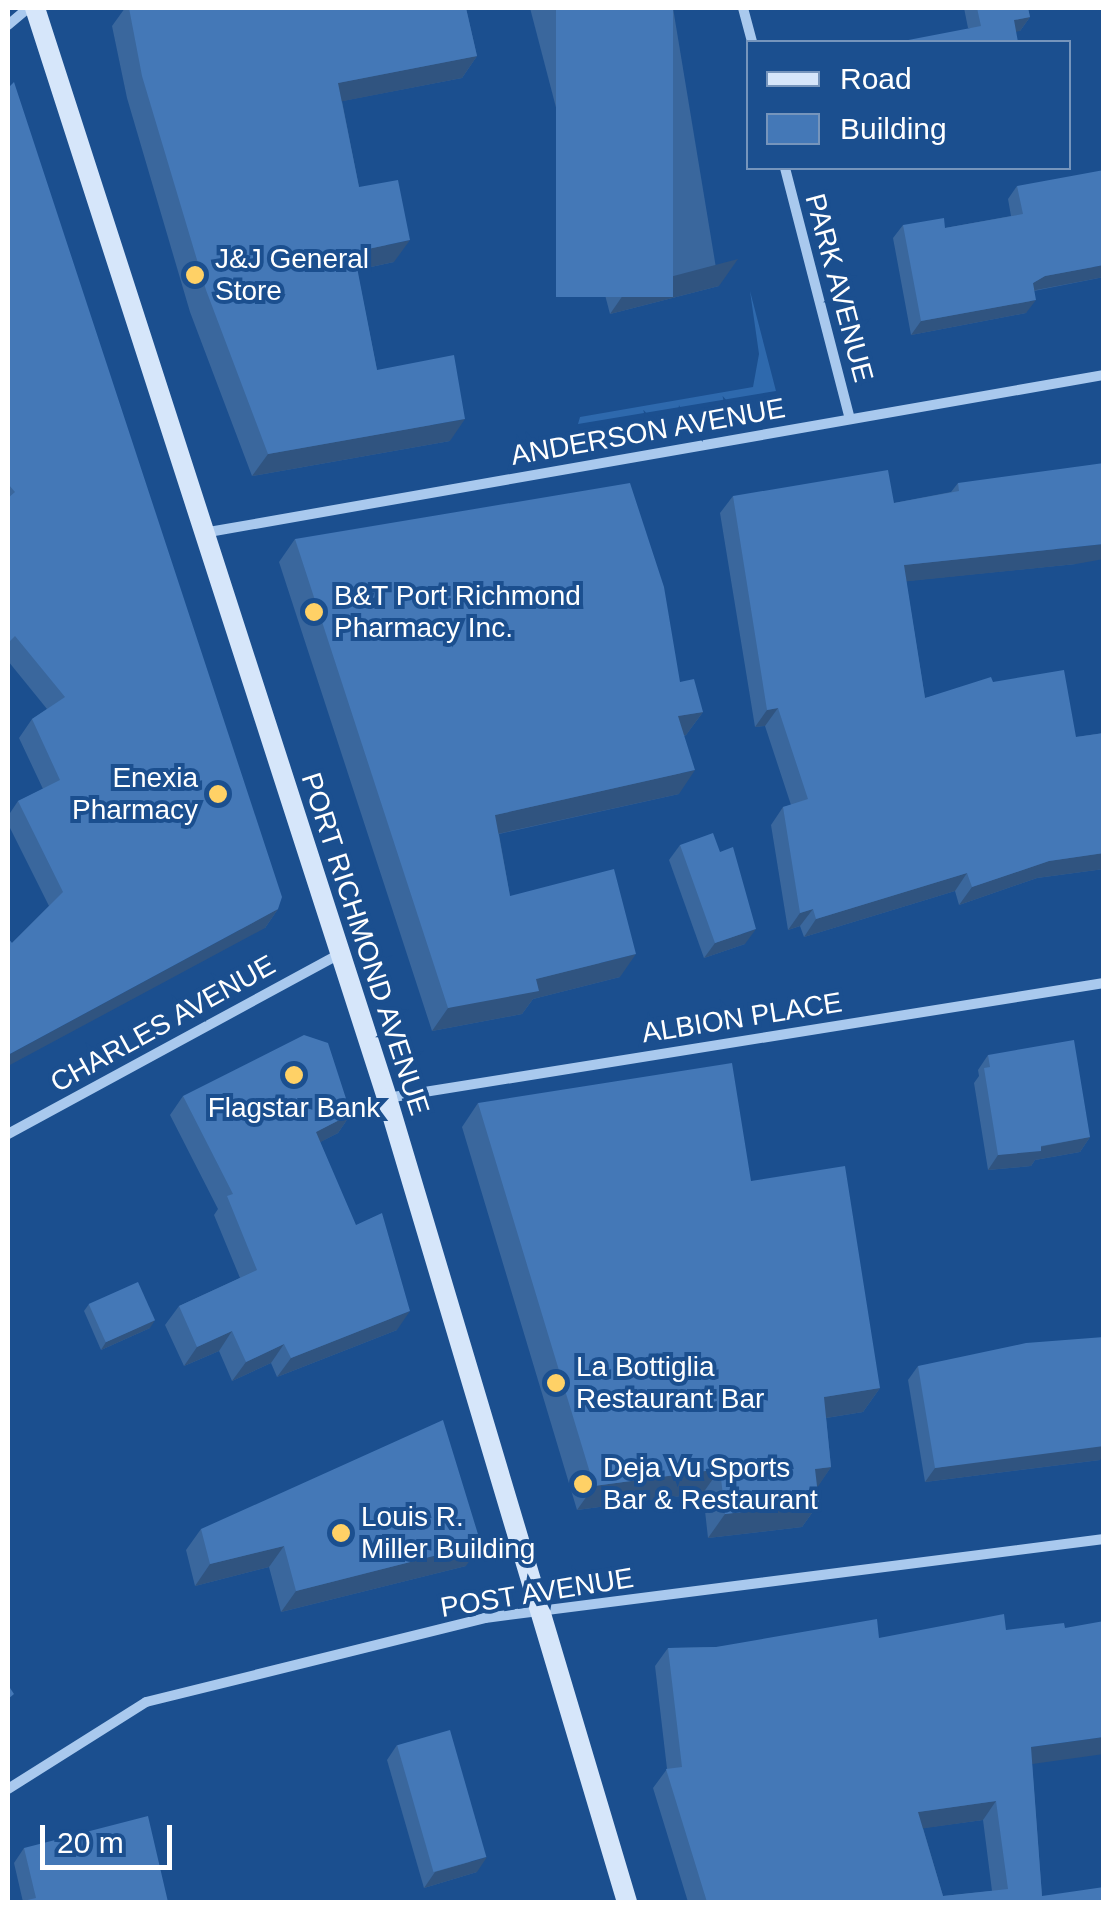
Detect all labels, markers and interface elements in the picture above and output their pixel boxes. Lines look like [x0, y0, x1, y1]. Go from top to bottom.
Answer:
legend [746, 40, 1071, 170]
text: Road [840, 62, 912, 95]
text: Building [840, 112, 947, 145]
street label: PARK AVENUE [798, 189, 880, 387]
place label: J&J General Store [215, 242, 369, 308]
marker: J&J General Store [184, 264, 206, 286]
street label: ANDERSON AVENUE [507, 391, 789, 473]
place label: B&T Port Richmond Pharmacy Inc. [334, 579, 581, 645]
marker: B&T Port Richmond Pharmacy Inc. [303, 601, 325, 623]
place label: Enexia Pharmacy [72, 761, 198, 827]
street label: PORT RICHMOND AVENUE [293, 768, 437, 1120]
marker: Enexia Pharmacy [207, 783, 229, 805]
street label: CHARLES AVENUE [44, 948, 282, 1100]
street label: ALBION PLACE [639, 986, 845, 1050]
marker: Flagstar Bank [283, 1064, 305, 1086]
place label: Flagstar Bank [208, 1091, 380, 1125]
place label: La Bottiglia Restaurant Bar [576, 1350, 764, 1416]
marker: La Bottiglia Restaurant Bar [545, 1372, 567, 1394]
place label: Deja Vu Sports Bar & Restaurant [603, 1451, 818, 1517]
marker: Deja Vu Sports Bar & Restaurant [572, 1473, 594, 1495]
place label: Louis R. Miller Building [361, 1500, 535, 1566]
marker: Louis R. Miller Building [330, 1522, 352, 1544]
street label: POST AVENUE [437, 1561, 637, 1625]
scale bar [45, 1805, 178, 1867]
text: 20 m [57, 1826, 124, 1859]

